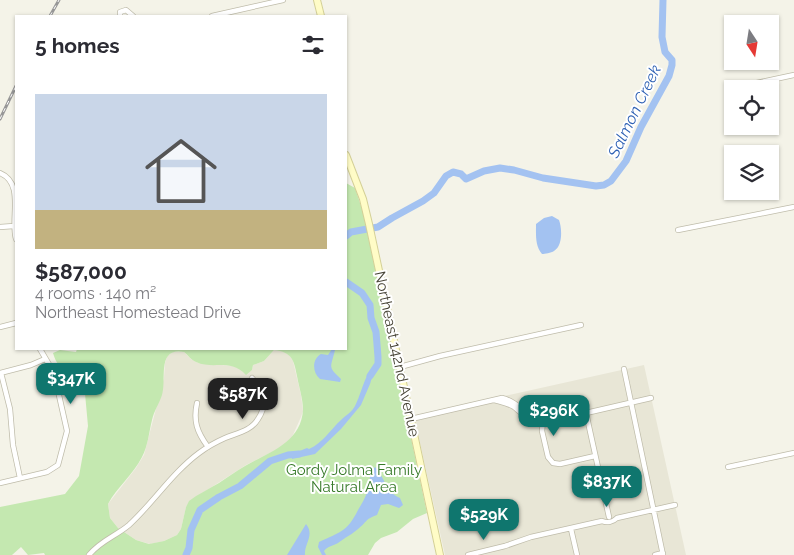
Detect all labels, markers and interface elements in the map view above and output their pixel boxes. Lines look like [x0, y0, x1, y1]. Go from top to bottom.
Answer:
north arrow [724, 15, 779, 70]
map controls [724, 15, 779, 200]
icon: filters [299, 31, 327, 59]
text: 5 homes [35, 33, 120, 58]
water label: Salmon Creek [603, 61, 665, 162]
button: locate [724, 80, 779, 135]
icon: home [136, 126, 226, 216]
button: layers [724, 145, 779, 200]
text: $587,000 [35, 259, 127, 284]
street label: Northeast 142nd Avenue [371, 269, 423, 439]
text: 4 rooms · 140 m² [35, 284, 156, 303]
text: Northeast Homestead Drive [35, 303, 241, 322]
pin: $347K [36, 362, 106, 405]
text: $347K [47, 369, 95, 388]
pin: $587K [208, 378, 278, 420]
text: $587K [219, 384, 267, 403]
pin: $296K [519, 394, 589, 437]
text: $296K [529, 401, 579, 420]
park label: Gordy Jolma Family Natural Area [286, 461, 422, 496]
pin: $837K [572, 466, 642, 508]
text: $837K [583, 472, 631, 491]
pin: $529K [449, 498, 519, 541]
text: $529K [460, 505, 508, 524]

